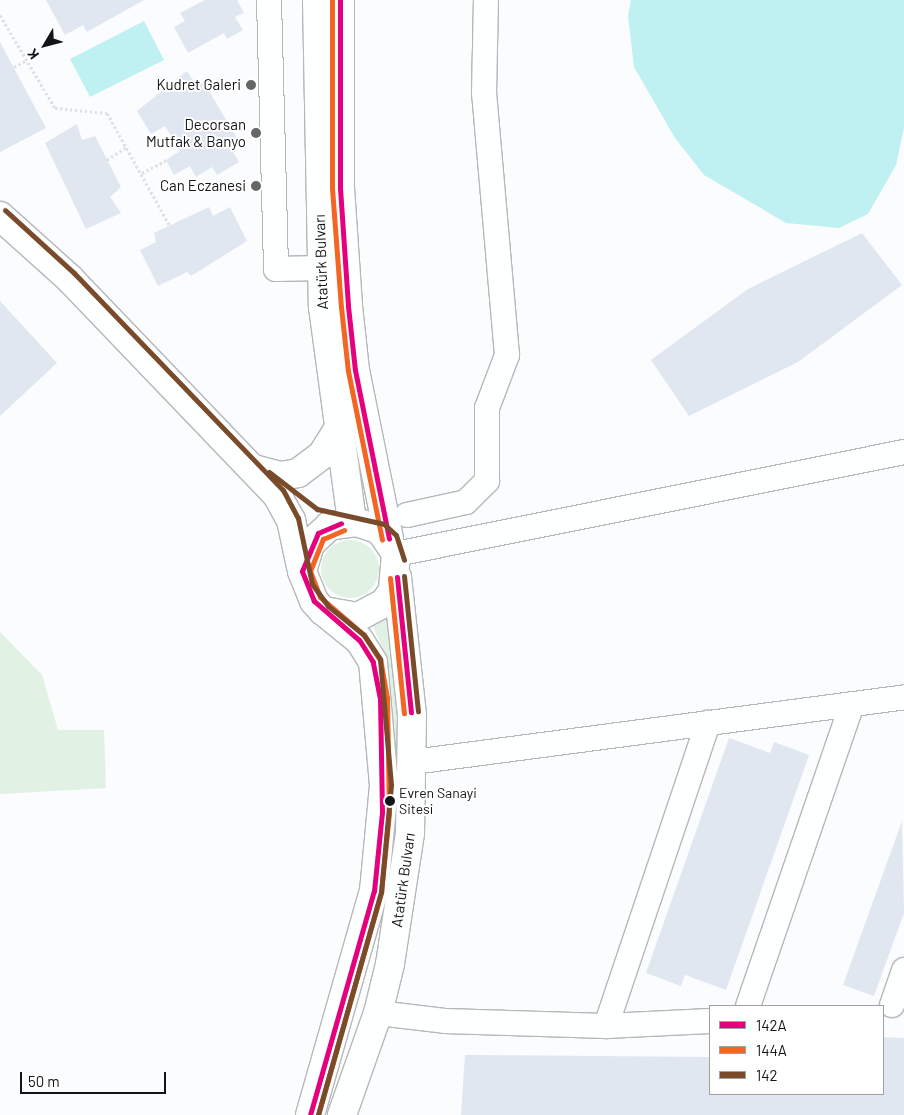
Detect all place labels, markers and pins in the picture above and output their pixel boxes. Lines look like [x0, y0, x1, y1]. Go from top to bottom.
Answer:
place label: Kudret Galeri [156, 76, 241, 94]
marker: Kudret Galeri [245, 79, 257, 91]
place label: Decorsan Mutfak & Banyo [146, 115, 246, 150]
marker: Decorsan Mutfak & Banyo [250, 127, 262, 139]
place label: Can Eczanesi [160, 177, 246, 195]
marker: Can Eczanesi [250, 180, 262, 192]
place label: Evren Sanayi Sitesi [399, 785, 477, 818]
marker: Evren Sanayi Sitesi [385, 796, 395, 806]

